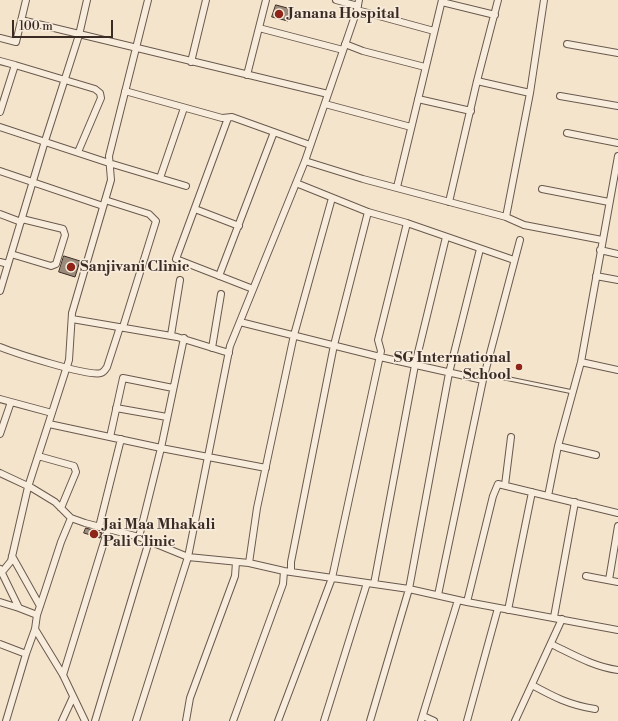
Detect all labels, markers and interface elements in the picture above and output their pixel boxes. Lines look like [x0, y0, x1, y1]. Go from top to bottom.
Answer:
place label: Janana Hospital [288, 5, 400, 23]
marker: Janana Hospital [273, 8, 285, 20]
scale bar [14, 12, 115, 38]
text: 100 m [19, 19, 53, 34]
place label: Sanjivani Clinic [80, 258, 190, 276]
marker: Sanjivani Clinic [65, 261, 77, 273]
place label: SG International School [394, 349, 511, 384]
marker: SG International School [514, 362, 524, 372]
place label: Jai Maa Mhakali Pali Clinic [103, 516, 215, 551]
marker: Jai Maa Mhakali Pali Clinic [88, 528, 100, 540]

